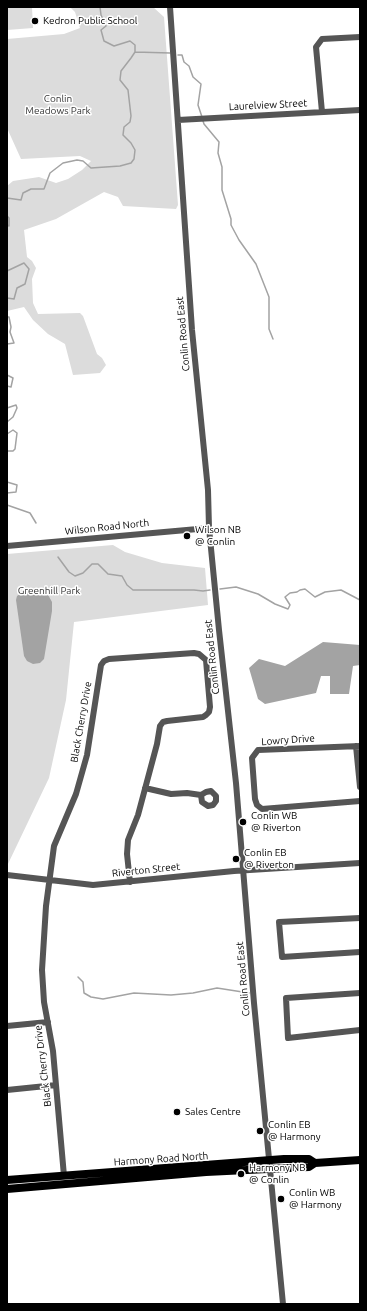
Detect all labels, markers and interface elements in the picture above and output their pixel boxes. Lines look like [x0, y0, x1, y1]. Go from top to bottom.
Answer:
place label: Kedron Public School [43, 15, 137, 27]
marker: Kedron Public School [30, 16, 40, 26]
park label: Conlin Meadows Park [25, 93, 91, 116]
street label: Laurelview Street [228, 97, 308, 113]
street label: Conlin Road East [174, 296, 192, 372]
street label: Wilson Road North [64, 517, 150, 537]
place label: Wilson NB @ Conlin [195, 524, 241, 548]
marker: Wilson NB @ Conlin [182, 531, 192, 541]
park label: Greenhill Park [18, 585, 80, 597]
street label: Conlin Road East [202, 619, 222, 695]
street label: Black Cherry Drive [68, 681, 94, 763]
street label: Lowry Drive [261, 732, 315, 748]
place label: Conlin WB @ Riverton [251, 810, 301, 834]
marker: Conlin WB @ Riverton [238, 817, 248, 827]
place label: Conlin EB @ Riverton [244, 847, 294, 870]
marker: Conlin EB @ Riverton [231, 854, 241, 864]
street label: Riverton Street [111, 860, 181, 880]
street label: Conlin Road East [234, 941, 252, 1017]
street label: Black Cherry Drive [32, 1025, 54, 1107]
place label: Sales Centre [185, 1106, 241, 1118]
marker: Sales Centre [172, 1107, 182, 1117]
place label: Conlin EB @ Harmony [268, 1119, 321, 1142]
marker: Conlin EB @ Harmony [255, 1126, 265, 1136]
street label: Harmony Road North [113, 1150, 209, 1168]
place label: Harmony NB @ Conlin [249, 1162, 306, 1186]
marker: Harmony NB @ Conlin [236, 1169, 246, 1179]
place label: Conlin WB @ Harmony [289, 1187, 342, 1210]
marker: Conlin WB @ Harmony [276, 1194, 286, 1204]

